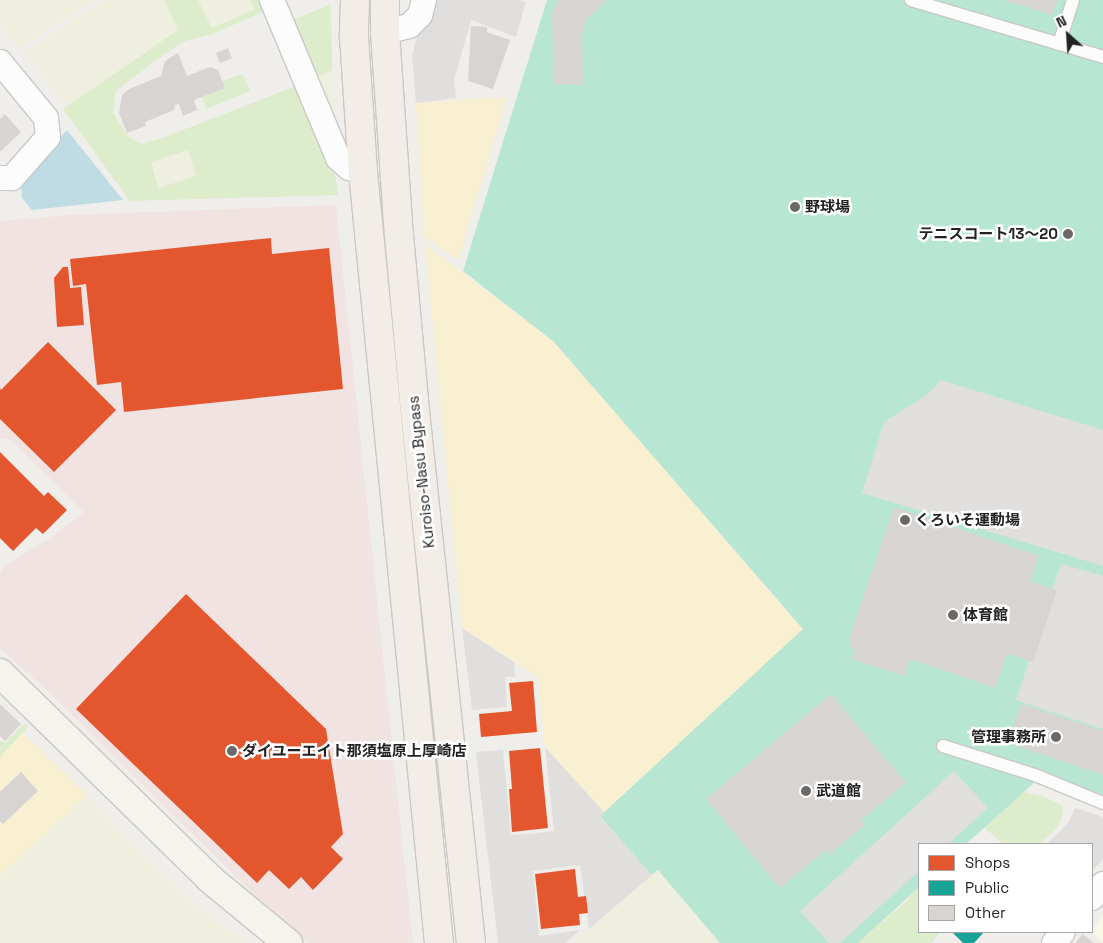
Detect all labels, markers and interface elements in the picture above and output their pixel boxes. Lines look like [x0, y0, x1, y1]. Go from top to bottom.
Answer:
north arrow [1043, 10, 1093, 60]
text: N [1053, 11, 1070, 32]
place label: 野球場 [805, 198, 850, 216]
marker: 野球場 [789, 201, 801, 213]
place label: テニスコート13～20 [918, 225, 1058, 243]
marker: テニスコート13～20 [1062, 228, 1074, 240]
street label: Kuroiso-Nasu Bypass [404, 395, 438, 549]
place label: くろいそ運動場 [915, 511, 1020, 529]
marker: くろいそ運動場 [899, 514, 911, 526]
place label: 体育館 [963, 606, 1008, 624]
marker: 体育館 [947, 609, 959, 621]
place label: 管理事務所 [971, 728, 1046, 746]
marker: 管理事務所 [1050, 731, 1062, 743]
place label: ダイユーエイト那須塩原上厚崎店 [242, 742, 467, 760]
marker: ダイユーエイト那須塩原上厚崎店 [226, 745, 238, 757]
place label: 武道館 [816, 782, 861, 800]
marker: 武道館 [800, 785, 812, 797]
legend [918, 843, 1093, 933]
text: Shops [965, 853, 1010, 872]
text: Public [965, 878, 1009, 897]
text: Other [965, 903, 1006, 922]

